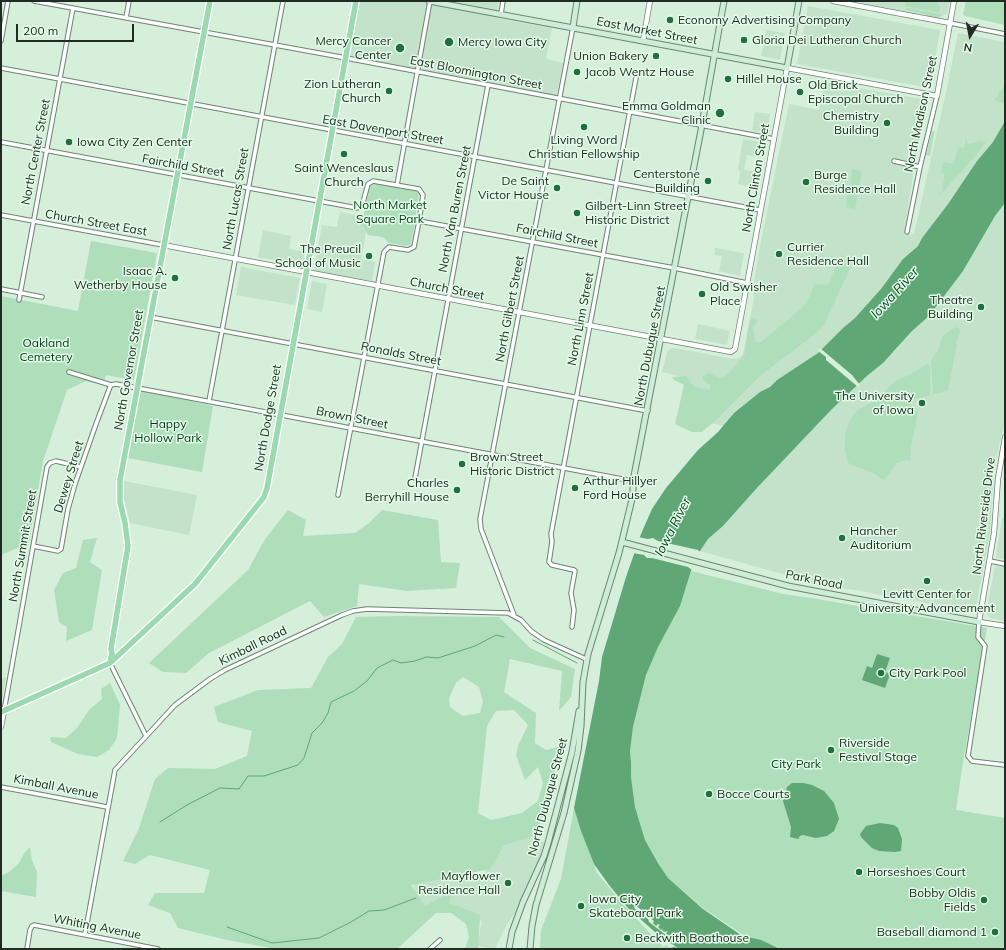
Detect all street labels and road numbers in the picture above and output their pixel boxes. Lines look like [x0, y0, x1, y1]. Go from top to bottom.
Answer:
street label: East Market Street [595, 14, 699, 48]
street label: East Bloomington Street [409, 53, 543, 93]
street label: North Madison Street [902, 55, 940, 173]
street label: North Center Street [19, 98, 53, 206]
street label: East Davenport Street [321, 112, 445, 148]
street label: North Clinton Street [739, 123, 773, 233]
street label: North Van Buren Street [436, 144, 474, 274]
street label: North Lucas Street [220, 147, 252, 251]
street label: Fairchild Street [141, 152, 225, 180]
street label: Church Street East [44, 207, 148, 239]
street label: Fairchild Street [515, 221, 599, 251]
street label: North Gilbert Street [493, 254, 527, 364]
street label: North Linn Street [565, 271, 597, 367]
street label: Church Street [408, 275, 486, 303]
street label: North Dubuque Street [631, 285, 669, 407]
street label: North Governor Street [111, 309, 147, 431]
street label: Ronalds Street [360, 339, 442, 369]
street label: North Dodge Street [252, 364, 284, 472]
street label: Brown Street [315, 404, 389, 432]
street label: Dewey Street [51, 439, 87, 515]
street label: North Riverside Drive [970, 457, 998, 575]
street label: North Summit Street [6, 489, 40, 603]
street label: Park Road [784, 567, 844, 593]
street label: Kimball Road [217, 623, 289, 669]
street label: North Dubuque Street [525, 736, 571, 858]
street label: Kimball Avenue [12, 772, 100, 802]
street label: Whiting Avenue [52, 911, 142, 943]

